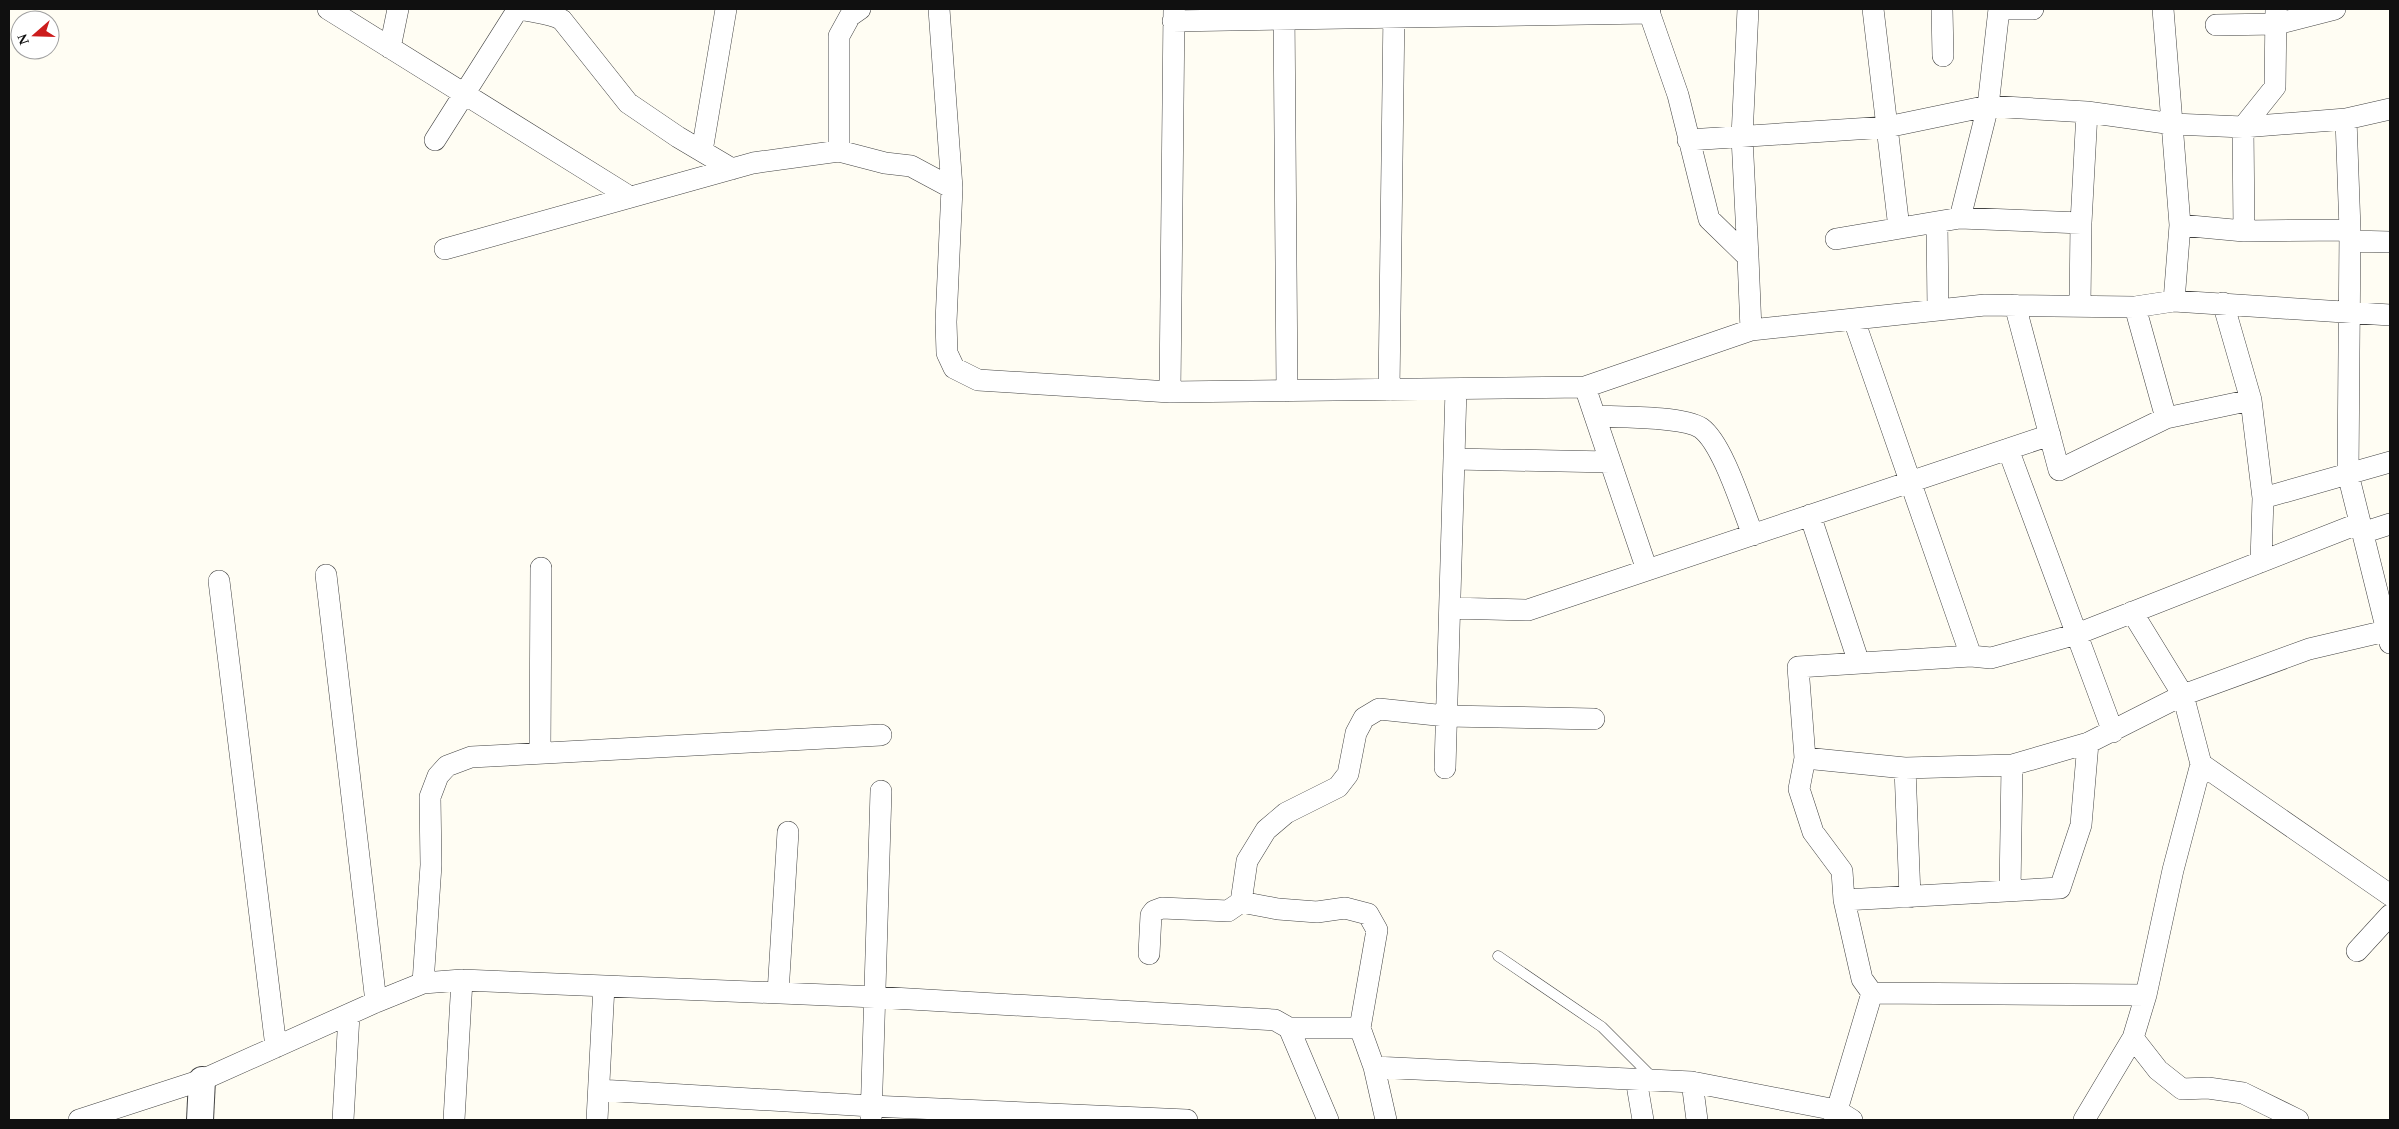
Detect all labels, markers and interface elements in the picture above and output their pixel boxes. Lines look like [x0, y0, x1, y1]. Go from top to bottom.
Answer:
north arrow [10, 10, 60, 60]
text: N [14, 32, 32, 47]

